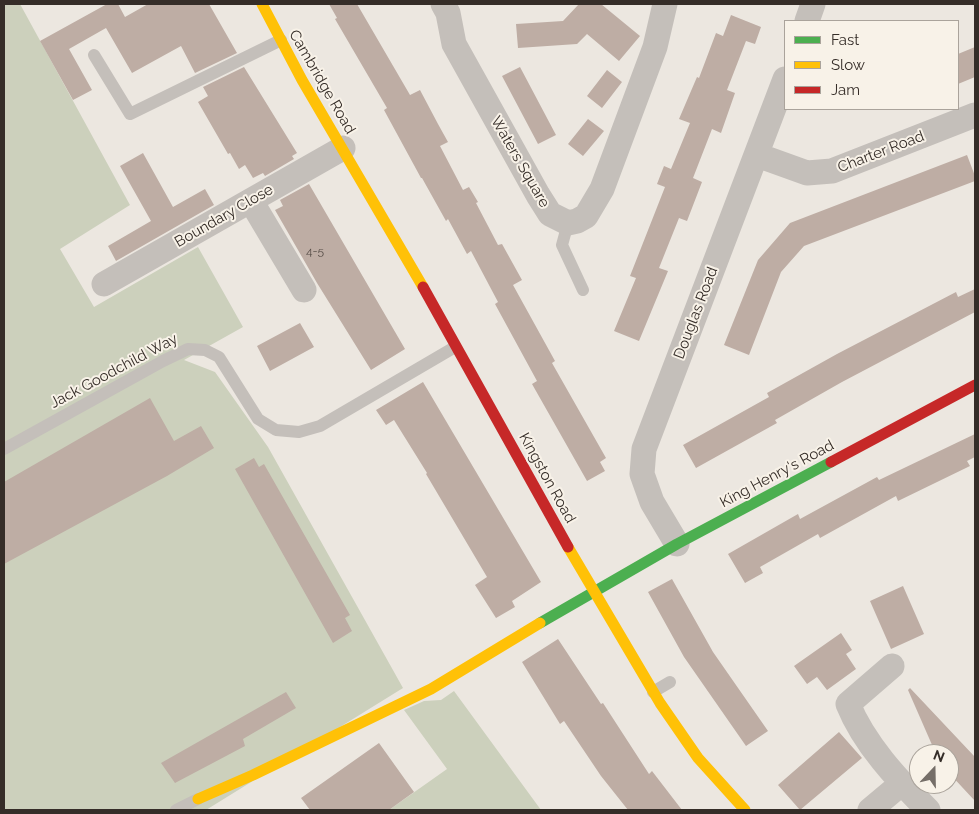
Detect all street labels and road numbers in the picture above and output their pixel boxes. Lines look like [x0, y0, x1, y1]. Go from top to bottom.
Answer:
street label: Cambridge Road [285, 27, 359, 137]
street label: Waters Square [487, 113, 553, 211]
street label: Charter Road [835, 127, 927, 177]
street label: Boundary Close [172, 181, 276, 251]
street label: Douglas Road [670, 264, 722, 362]
street label: Jack Goodchild Way [47, 330, 181, 412]
street label: Kingston Road [515, 430, 579, 526]
street label: King Henry's Road [717, 436, 837, 512]

